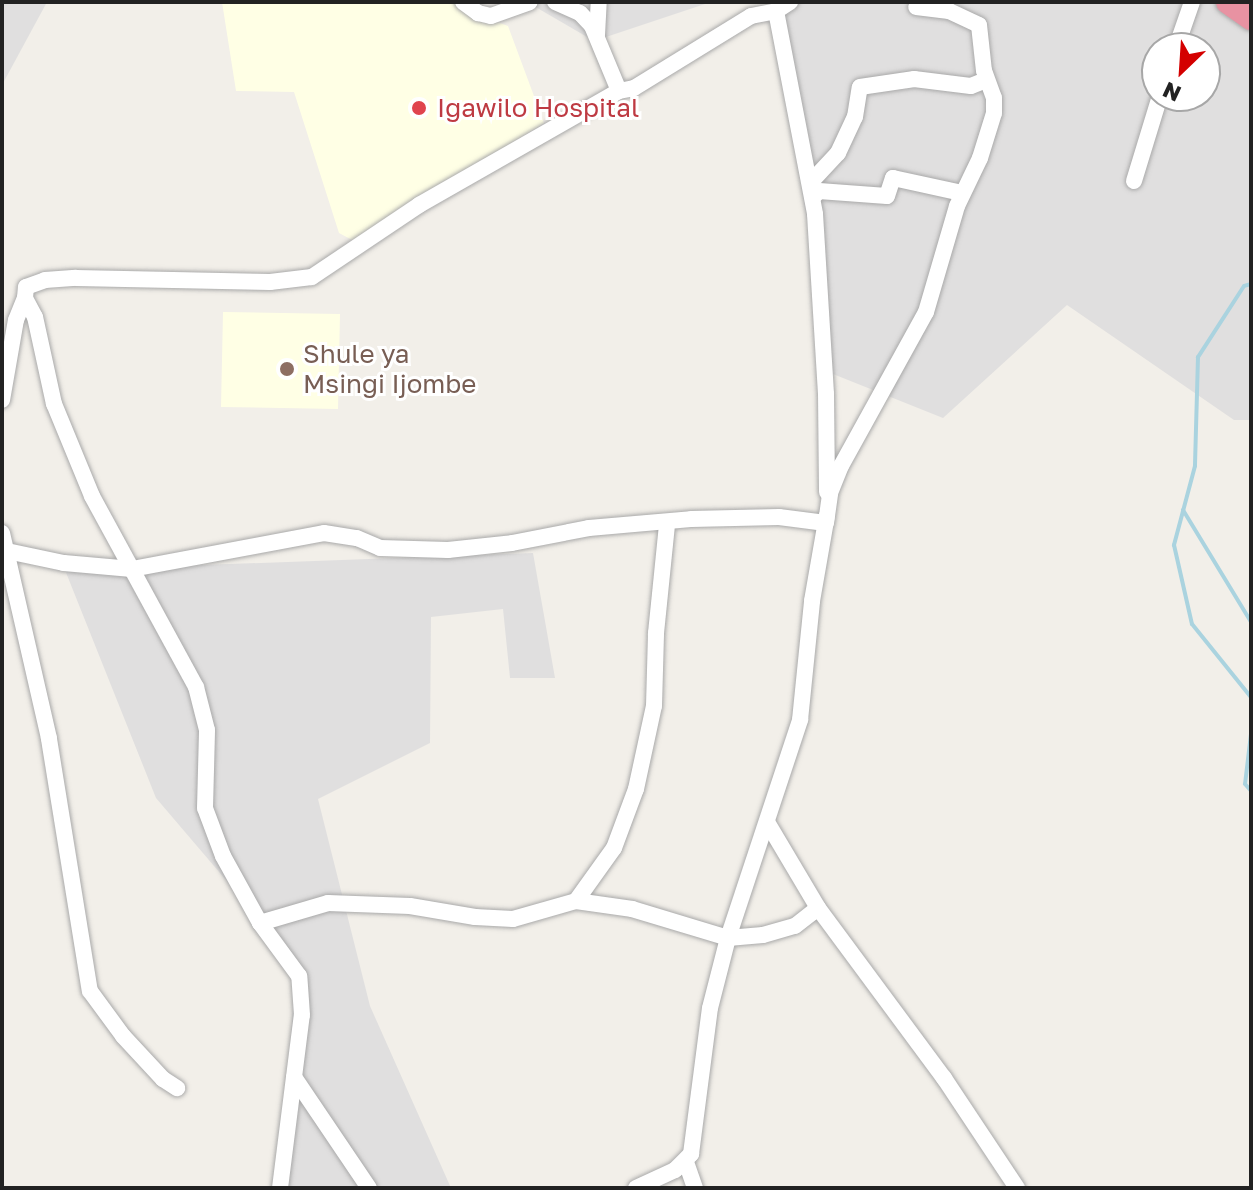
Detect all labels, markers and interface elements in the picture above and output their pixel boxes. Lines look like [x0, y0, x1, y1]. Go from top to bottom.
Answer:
north arrow [1141, 32, 1221, 112]
text: N [1158, 77, 1185, 108]
place label: Igawilo Hospital [437, 92, 639, 124]
marker: Igawilo Hospital [408, 97, 430, 119]
place label: Shule ya Msingi Ijombe [303, 338, 476, 400]
marker: Shule ya Msingi Ijombe [278, 360, 296, 378]

